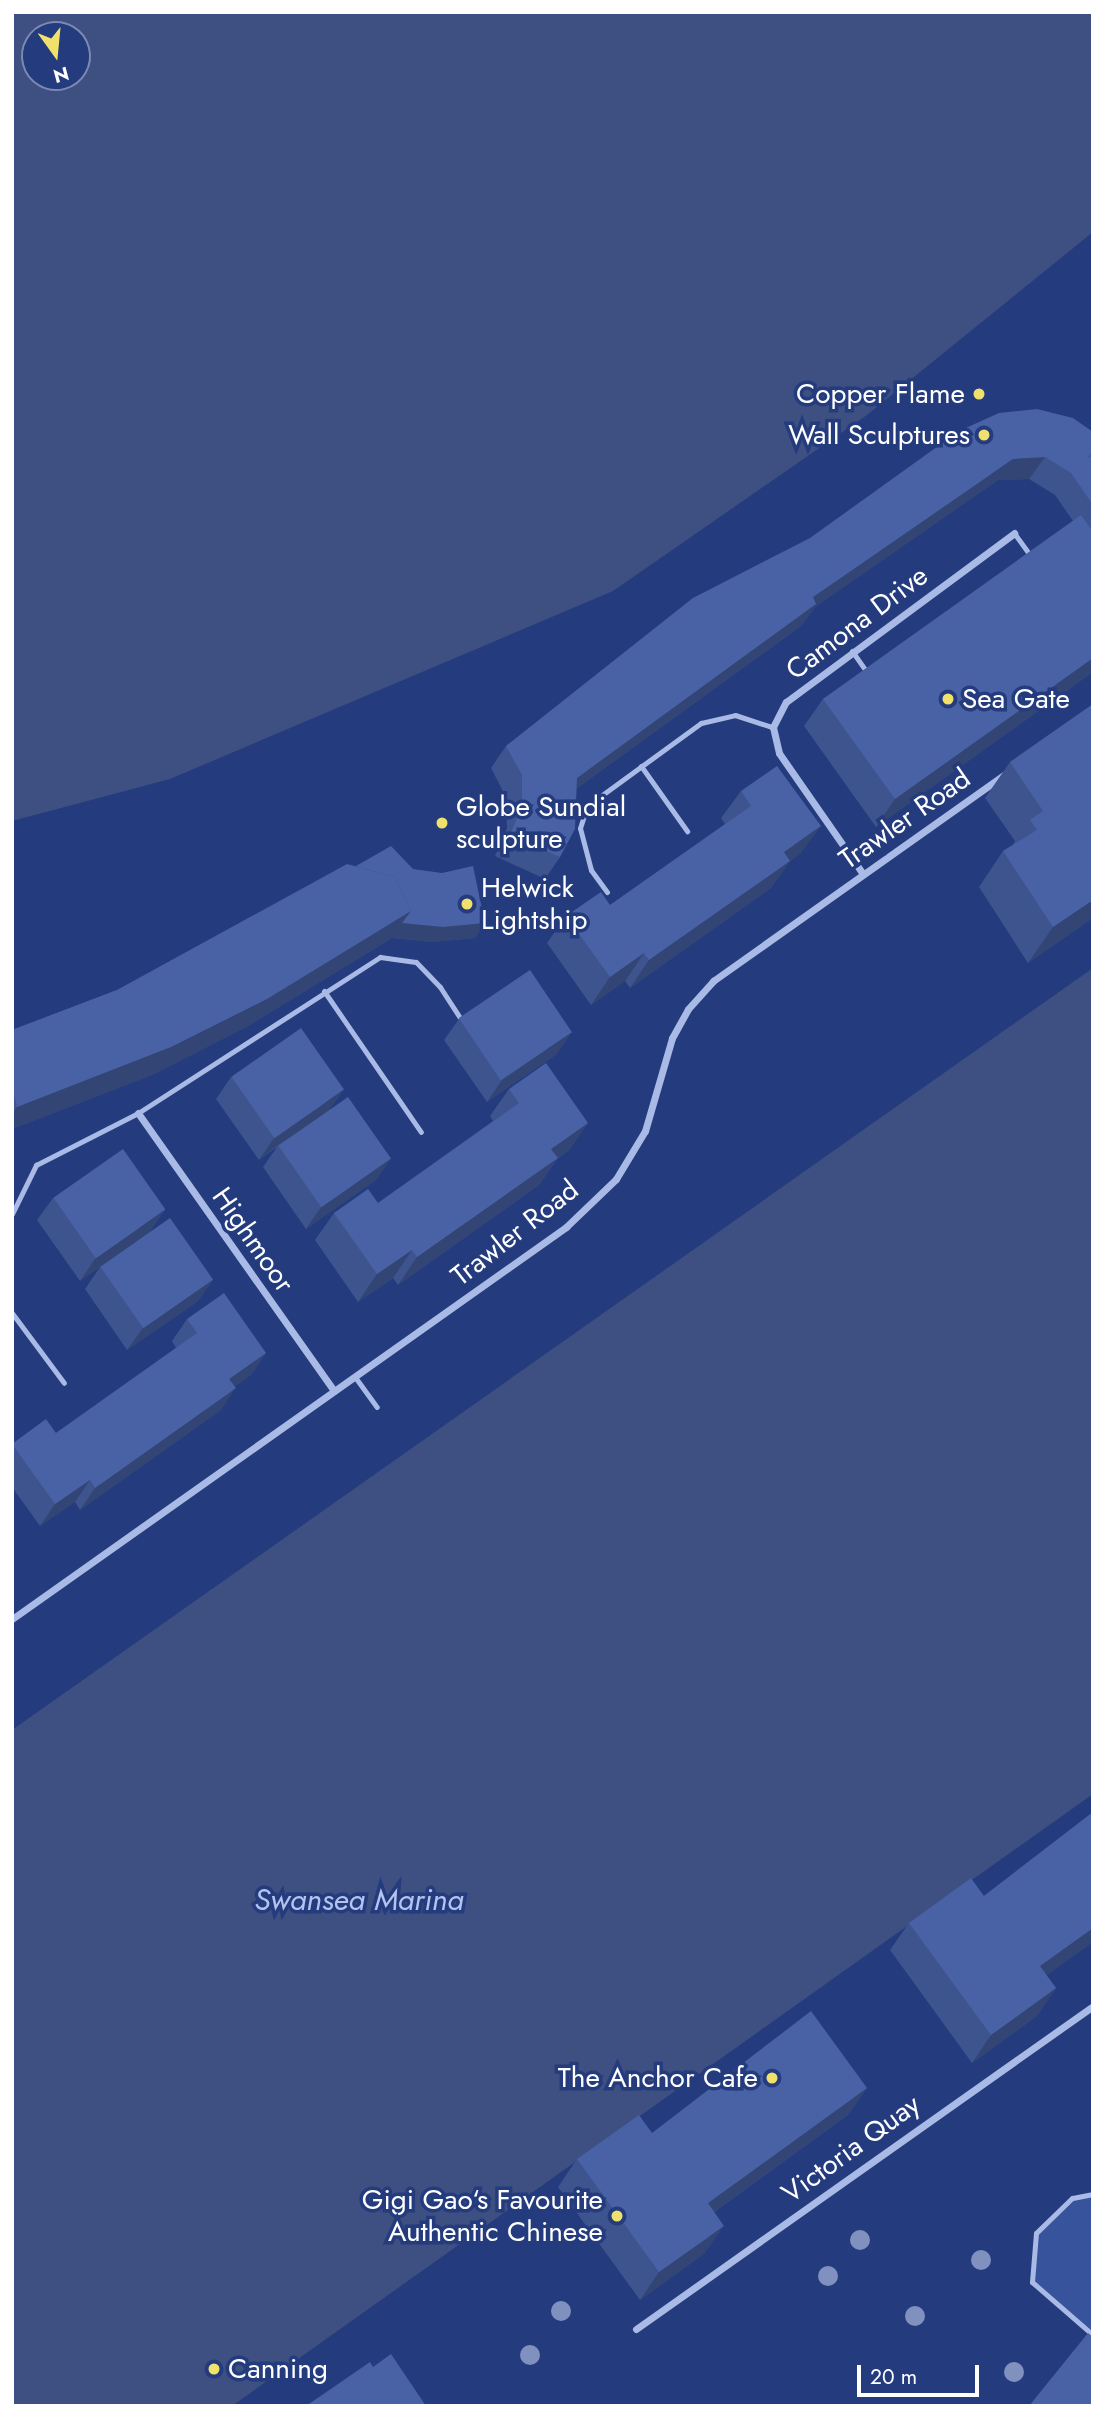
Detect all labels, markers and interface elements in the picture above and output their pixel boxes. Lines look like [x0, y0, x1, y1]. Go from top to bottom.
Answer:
north arrow [21, 21, 91, 91]
text: N [50, 60, 72, 90]
place label: Copper Flame [796, 377, 965, 411]
marker: Copper Flame [971, 386, 987, 402]
place label: Wall Sculptures [788, 418, 970, 452]
marker: Wall Sculptures [976, 427, 992, 443]
street label: Camona Drive [780, 559, 934, 687]
place label: Sea Gate [962, 682, 1070, 716]
marker: Sea Gate [940, 691, 956, 707]
street label: Trawler Road [833, 762, 977, 876]
place label: Globe Sundial sculpture [456, 790, 626, 856]
marker: Globe Sundial sculpture [434, 815, 450, 831]
place label: Helwick Lightship [481, 871, 587, 937]
marker: Helwick Lightship [459, 896, 475, 912]
street label: Trawler Road [445, 1173, 585, 1293]
street label: Highmoor [205, 1181, 301, 1299]
water label: Swansea Marina [254, 1882, 464, 1918]
place label: The Anchor Cafe [558, 2061, 758, 2095]
marker: The Anchor Cafe [764, 2070, 780, 2086]
street label: Victoria Quay [775, 2088, 927, 2210]
place label: Gigi Gao‘s Favourite Authentic Chinese [362, 2183, 603, 2249]
marker: Gigi Gao‘s Favourite Authentic Chinese [609, 2208, 625, 2224]
place label: Canning [228, 2352, 328, 2386]
scale bar [860, 2352, 982, 2396]
marker: Canning [206, 2361, 222, 2377]
text: 20 m [870, 2362, 917, 2392]

